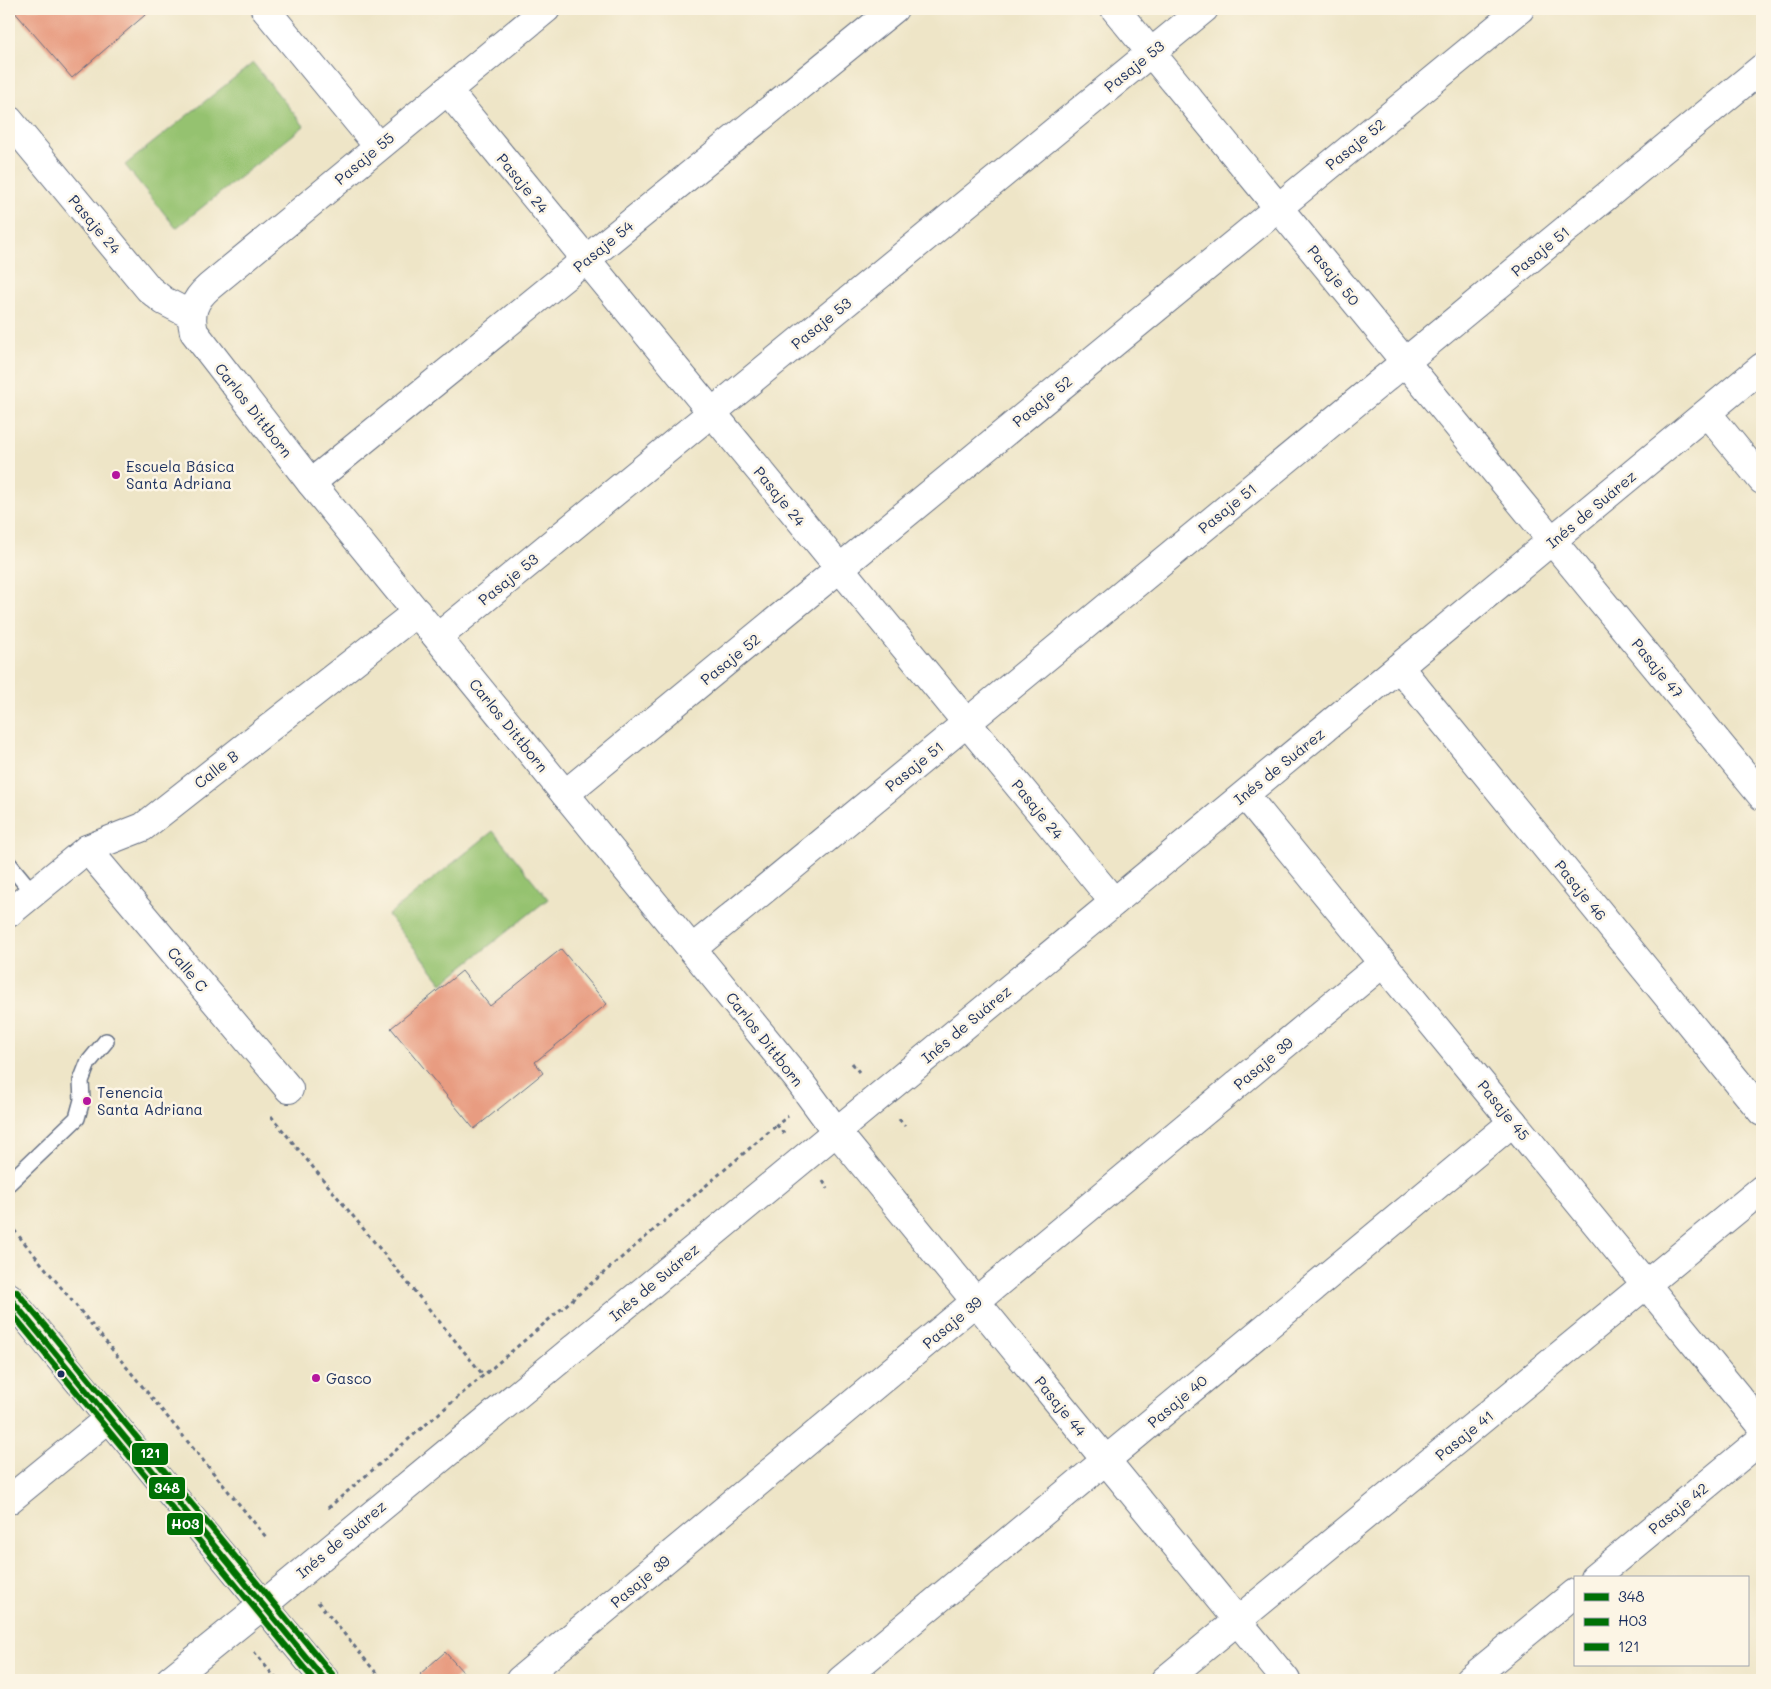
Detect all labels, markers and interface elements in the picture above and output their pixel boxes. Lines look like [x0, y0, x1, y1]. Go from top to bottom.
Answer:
street label: Pasaje 53 [1100, 36, 1168, 96]
street label: Pasaje 52 [1321, 114, 1389, 174]
street label: Pasaje 55 [330, 127, 398, 189]
street label: Pasaje 24 [493, 149, 553, 217]
street label: Pasaje 24 [64, 190, 126, 258]
street label: Pasaje 54 [569, 216, 637, 276]
street label: Pasaje 51 [1507, 221, 1573, 281]
street label: Pasaje 50 [1303, 241, 1365, 309]
street label: Pasaje 53 [787, 293, 855, 353]
street label: Carlos Dittborn [211, 359, 297, 461]
street label: Pasaje 52 [1008, 371, 1076, 431]
place label: Escuela Básica Santa Adriana [126, 456, 235, 493]
street label: Pasaje 24 [750, 462, 810, 530]
street label: Inés de Suárez [1542, 466, 1640, 552]
marker: Escuela Básica Santa Adriana [110, 469, 122, 481]
street label: Pasaje 51 [1194, 478, 1260, 538]
street label: Pasaje 53 [474, 549, 542, 609]
street label: Pasaje 52 [696, 629, 764, 689]
street label: Pasaje 47 [1628, 634, 1688, 702]
street label: Carlos Dittborn [465, 674, 553, 776]
street label: Inés de Suárez [1229, 723, 1329, 809]
street label: Pasaje 51 [881, 736, 947, 796]
street label: Calle B [190, 745, 242, 793]
street label: Pasaje 24 [1008, 775, 1068, 843]
street label: Pasaje 46 [1551, 856, 1611, 924]
street label: Calle C [164, 943, 213, 996]
street label: Inés de Suárez [917, 981, 1015, 1067]
street label: Carlos Dittborn [722, 988, 808, 1090]
street label: Pasaje 39 [1229, 1032, 1297, 1094]
street label: Pasaje 45 [1474, 1076, 1534, 1144]
place label: Tenencia Santa Adriana [97, 1082, 203, 1119]
marker: Tenencia Santa Adriana [81, 1095, 93, 1107]
street label: Inés de Suárez [605, 1239, 703, 1325]
street label: Pasaje 39 [918, 1291, 986, 1353]
place label: Gasco [326, 1368, 372, 1388]
unlabelled marker [56, 1369, 66, 1379]
street label: Pasaje 40 [1143, 1370, 1211, 1432]
marker: Gasco [310, 1372, 322, 1384]
street label: Pasaje 44 [1031, 1372, 1092, 1440]
street label: Pasaje 41 [1431, 1405, 1497, 1465]
line badge: 121 [131, 1442, 169, 1466]
text: 121 [140, 1443, 160, 1462]
line badge: 348 [148, 1476, 186, 1500]
text: 348 [154, 1478, 180, 1497]
street label: Pasaje 42 [1644, 1478, 1712, 1538]
street label: Inés de Suárez [292, 1496, 390, 1582]
line badge: H03 [166, 1512, 204, 1536]
text: H03 [171, 1514, 199, 1533]
street label: Pasaje 39 [606, 1550, 674, 1612]
legend [1574, 1576, 1748, 1666]
text: 348 [1618, 1586, 1645, 1606]
text: H03 [1618, 1610, 1647, 1630]
text: 121 [1618, 1636, 1640, 1656]

